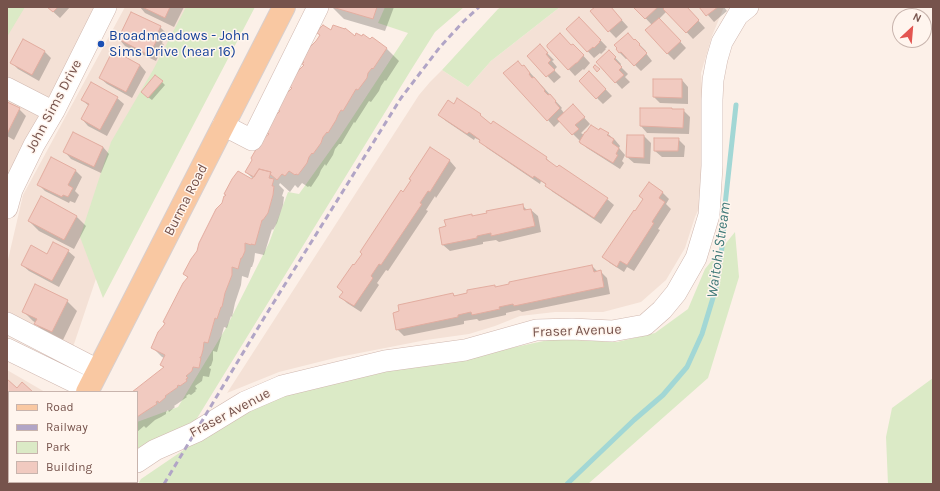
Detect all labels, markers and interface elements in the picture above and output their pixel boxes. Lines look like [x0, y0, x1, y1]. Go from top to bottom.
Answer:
north arrow [892, 8, 932, 48]
text: N [911, 10, 923, 25]
place label: Broadmeadows - John Sims Drive (near 16) [109, 28, 250, 60]
marker: Broadmeadows - John Sims Drive (near 16) [96, 39, 106, 49]
street label: John Sims Drive [22, 57, 86, 155]
street label: Burma Road [161, 161, 211, 239]
water label: Waitohi Stream [703, 201, 735, 299]
street label: Fraser Avenue [532, 321, 622, 341]
street label: Fraser Avenue [187, 385, 273, 441]
legend [8, 391, 138, 483]
text: Road [46, 400, 74, 414]
text: Railway [46, 420, 88, 434]
text: Park [46, 440, 70, 454]
text: Building [46, 460, 92, 474]

